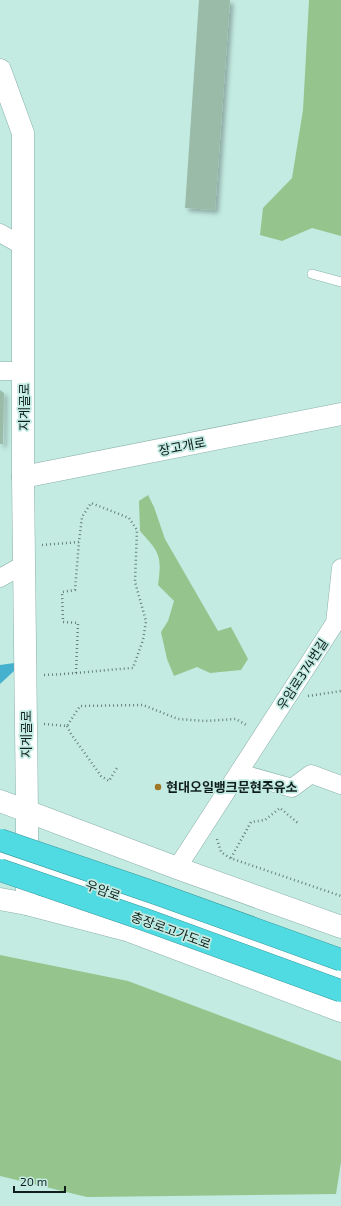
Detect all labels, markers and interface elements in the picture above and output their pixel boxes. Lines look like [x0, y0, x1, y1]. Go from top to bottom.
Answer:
street label: 지게골로 [16, 383, 32, 431]
street label: 장고개로 [157, 434, 207, 458]
street label: 우암로374번길 [273, 635, 331, 713]
street label: 지게골로 [18, 710, 34, 758]
place label: 현대오일뱅크문현주유소 [166, 779, 298, 795]
marker: 현대오일뱅크문현주유소 [153, 782, 163, 792]
street label: 우암로 [83, 876, 123, 904]
street label: 충장로고가도로 [129, 908, 213, 952]
scale bar [14, 1168, 65, 1194]
text: 20 m [20, 1174, 47, 1188]

